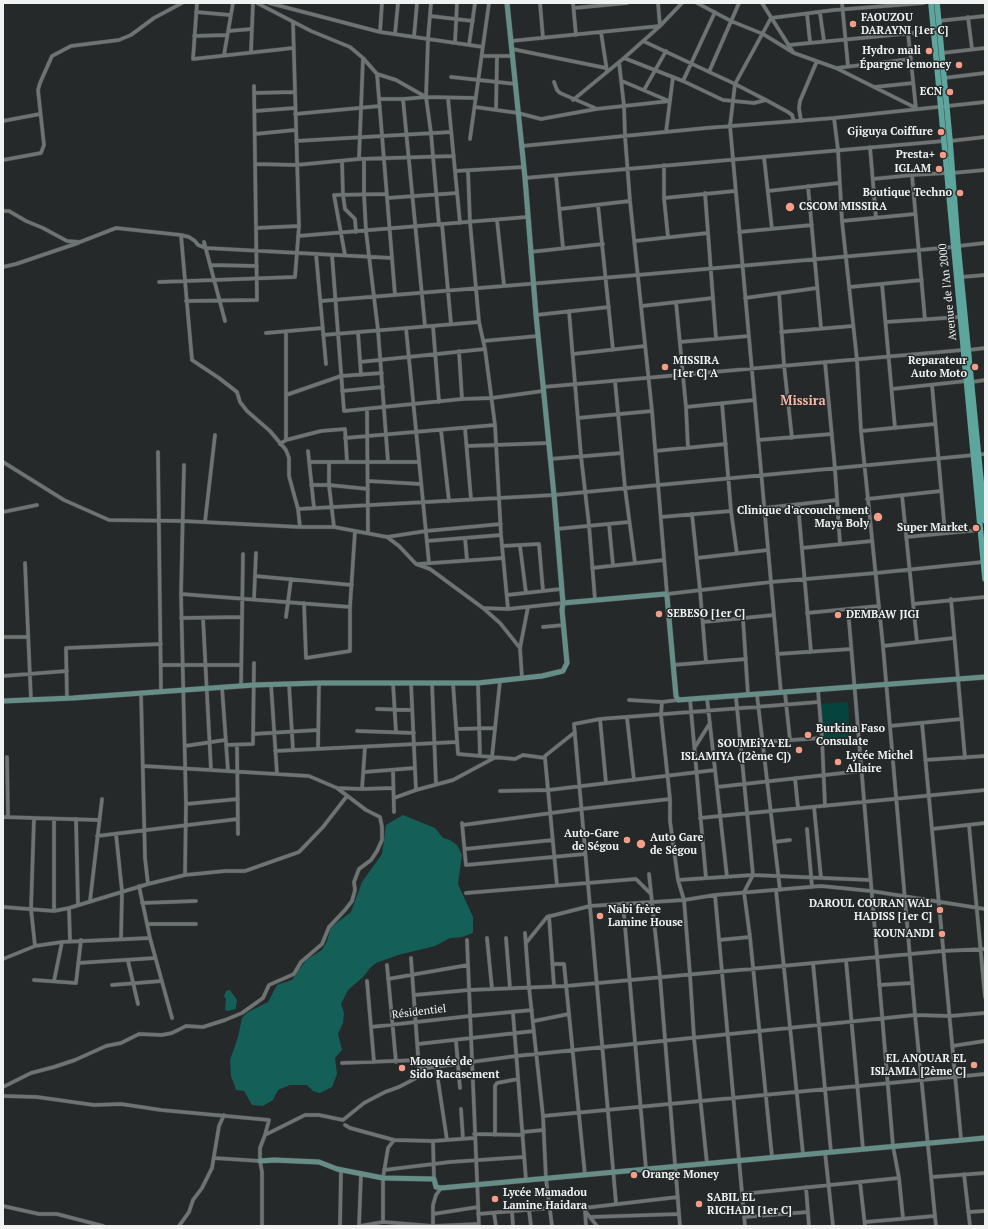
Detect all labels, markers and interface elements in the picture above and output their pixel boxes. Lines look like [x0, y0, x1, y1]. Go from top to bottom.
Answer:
place label: FAOUZOU DARAYNI [1er C] [861, 11, 948, 37]
marker: FAOUZOU DARAYNI [1er C] [848, 19, 858, 29]
place label: Hydro mali [862, 44, 921, 58]
marker: Hydro mali [924, 46, 934, 56]
place label: Épargne lemoney [860, 58, 951, 72]
marker: Épargne lemoney [954, 60, 964, 70]
place label: ECN [920, 85, 942, 99]
marker: ECN [945, 87, 955, 97]
place label: Gjiguya Coiffure [847, 125, 933, 139]
marker: Gjiguya Coiffure [936, 127, 946, 137]
place label: Presta+ [896, 148, 935, 162]
marker: Presta+ [938, 150, 948, 160]
place label: IGLAM [894, 162, 931, 176]
marker: IGLAM [934, 164, 944, 174]
place label: Boutique Techno [863, 186, 952, 200]
marker: Boutique Techno [955, 188, 965, 198]
place label: CSCOM MISSIRA [799, 200, 887, 214]
marker: CSCOM MISSIRA [784, 201, 796, 213]
street label: Avenue de l'An 2000 [936, 243, 960, 341]
place label: MISSIRA [1er C] A [673, 354, 719, 380]
place label: Reparateur Auto Moto [908, 354, 967, 380]
marker: MISSIRA [1er C] A [660, 362, 670, 372]
marker: Reparateur Auto Moto [970, 362, 980, 372]
district label: Missira [780, 393, 826, 409]
place label: Clinique d'accouchement Maya Boly [737, 504, 869, 530]
marker: Clinique d'accouchement Maya Boly [872, 511, 884, 523]
place label: Super Market [897, 521, 968, 535]
marker: Super Market [971, 523, 981, 533]
place label: SEBESO [1er C] [667, 607, 745, 621]
place label: DEMBAW JIGI [846, 608, 919, 622]
marker: SEBESO [1er C] [654, 609, 664, 619]
marker: DEMBAW JIGI [833, 610, 843, 620]
place label: Burkina Faso Consulate [816, 722, 885, 748]
marker: Burkina Faso Consulate [803, 730, 813, 740]
place label: SOUMEiYA EL ISLAMIYA ([2ème C]) [681, 737, 791, 763]
marker: SOUMEiYA EL ISLAMIYA ([2ème C]) [794, 745, 804, 755]
place label: Lycée Michel Allaire [846, 749, 913, 775]
marker: Lycée Michel Allaire [833, 757, 843, 767]
place label: Auto-Gare de Ségou [564, 827, 619, 853]
place label: Auto Gare de Ségou [650, 831, 703, 857]
marker: Auto-Gare de Ségou [622, 835, 632, 845]
marker: Auto Gare de Ségou [635, 838, 647, 850]
place label: DAROUL COURAN WAL HADISS [1er C] [809, 897, 932, 923]
place label: Nabi frère Lamine House [608, 903, 683, 929]
marker: DAROUL COURAN WAL HADISS [1er C] [935, 905, 945, 915]
marker: Nabi frère Lamine House [595, 911, 605, 921]
place label: KOUNANDI [874, 927, 934, 941]
marker: KOUNANDI [937, 929, 947, 939]
street label: Résidentiel [391, 1002, 447, 1022]
place label: EL ANOUAR EL ISLAMIA [2ème C] [871, 1052, 966, 1078]
place label: Mosquée de Sido Racasement [410, 1055, 500, 1081]
marker: EL ANOUAR EL ISLAMIA [2ème C] [969, 1060, 979, 1070]
marker: Mosquée de Sido Racasement [397, 1063, 407, 1073]
place label: Orange Money [642, 1168, 719, 1182]
marker: Orange Money [629, 1170, 639, 1180]
place label: Lycée Mamadou Lamine Haidara [503, 1186, 587, 1212]
place label: SABIL EL RICHADI [1er C] [707, 1191, 792, 1217]
marker: Lycée Mamadou Lamine Haidara [490, 1194, 500, 1204]
marker: SABIL EL RICHADI [1er C] [694, 1199, 704, 1209]

